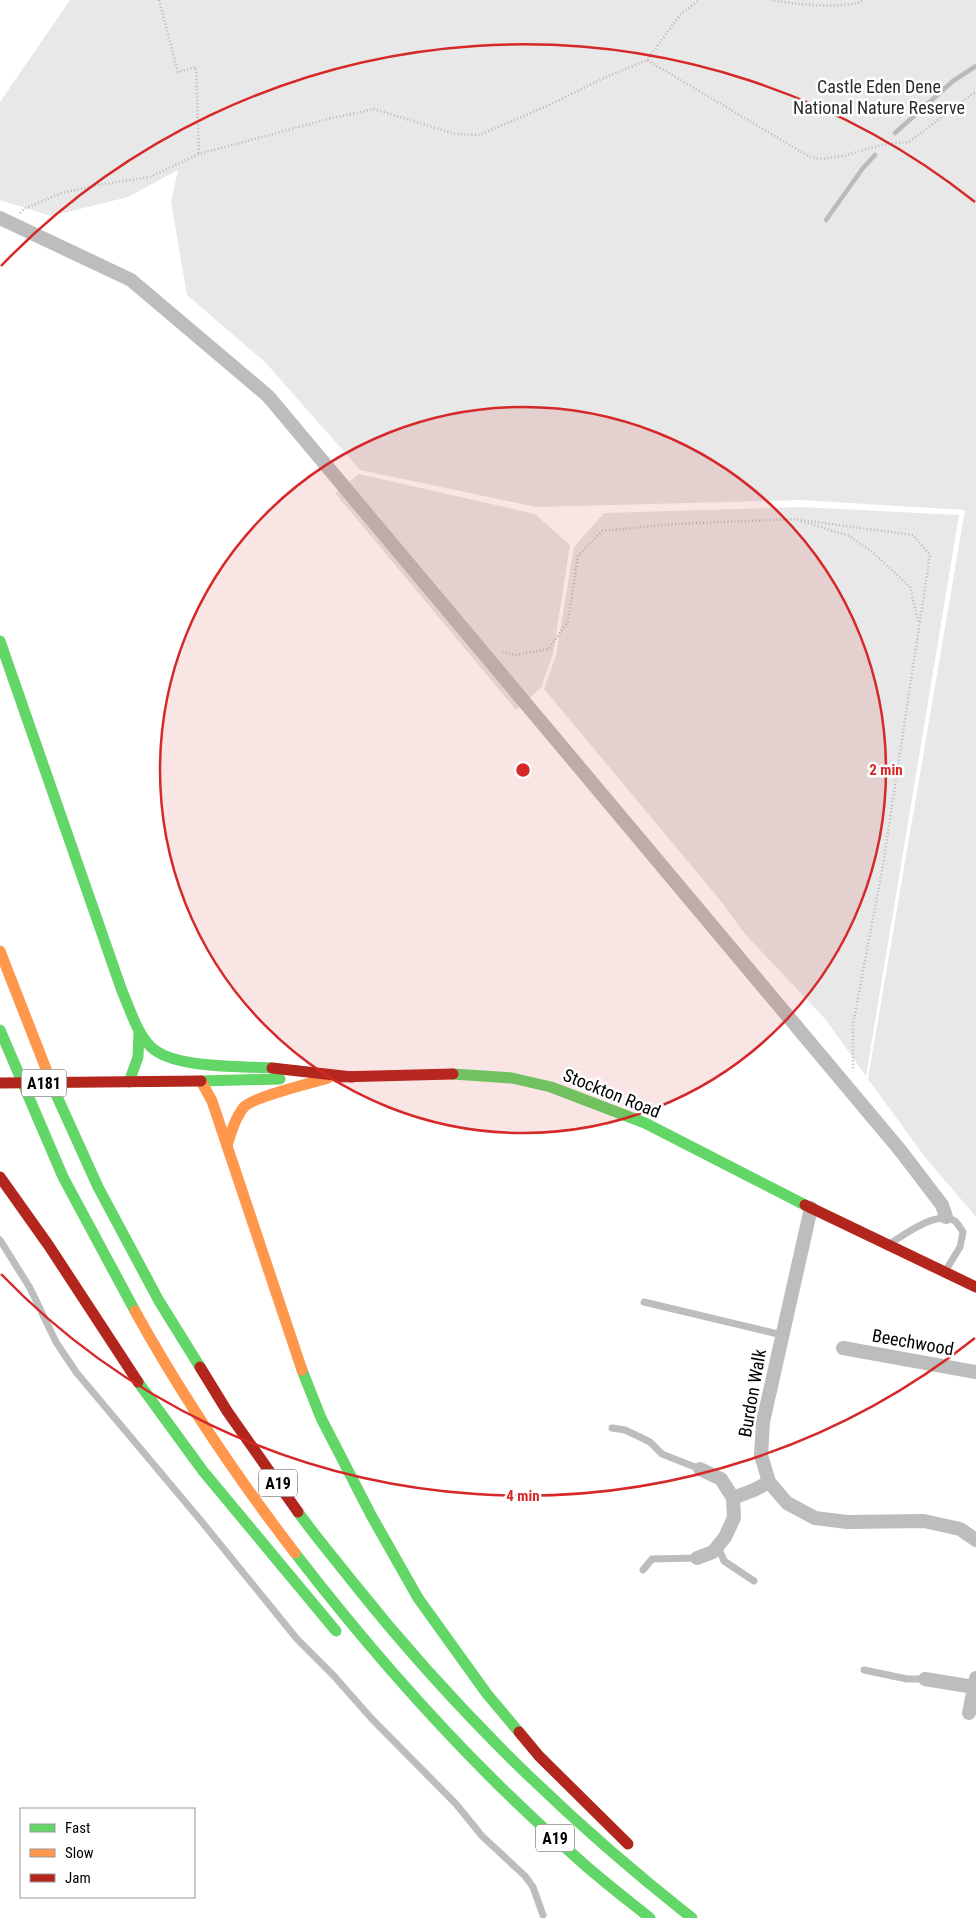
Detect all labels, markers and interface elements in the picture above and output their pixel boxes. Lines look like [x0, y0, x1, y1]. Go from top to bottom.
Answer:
park label: Castle Eden Dene National Nature Reserve [793, 76, 965, 118]
centre of rings [514, 761, 532, 779]
text: 2 min [869, 761, 903, 779]
street label: Stockton Road [560, 1064, 664, 1122]
road number: A181 [22, 1070, 66, 1096]
street label: Beechwood [871, 1325, 955, 1359]
street label: Burdon Walk [734, 1347, 770, 1439]
road number: A19 [259, 1470, 297, 1496]
text: 4 min [506, 1487, 540, 1505]
legend [20, 1808, 195, 1898]
text: Fast [65, 1819, 90, 1837]
road number: A19 [536, 1825, 574, 1852]
text: Slow [65, 1844, 94, 1862]
text: Jam [65, 1869, 91, 1887]

